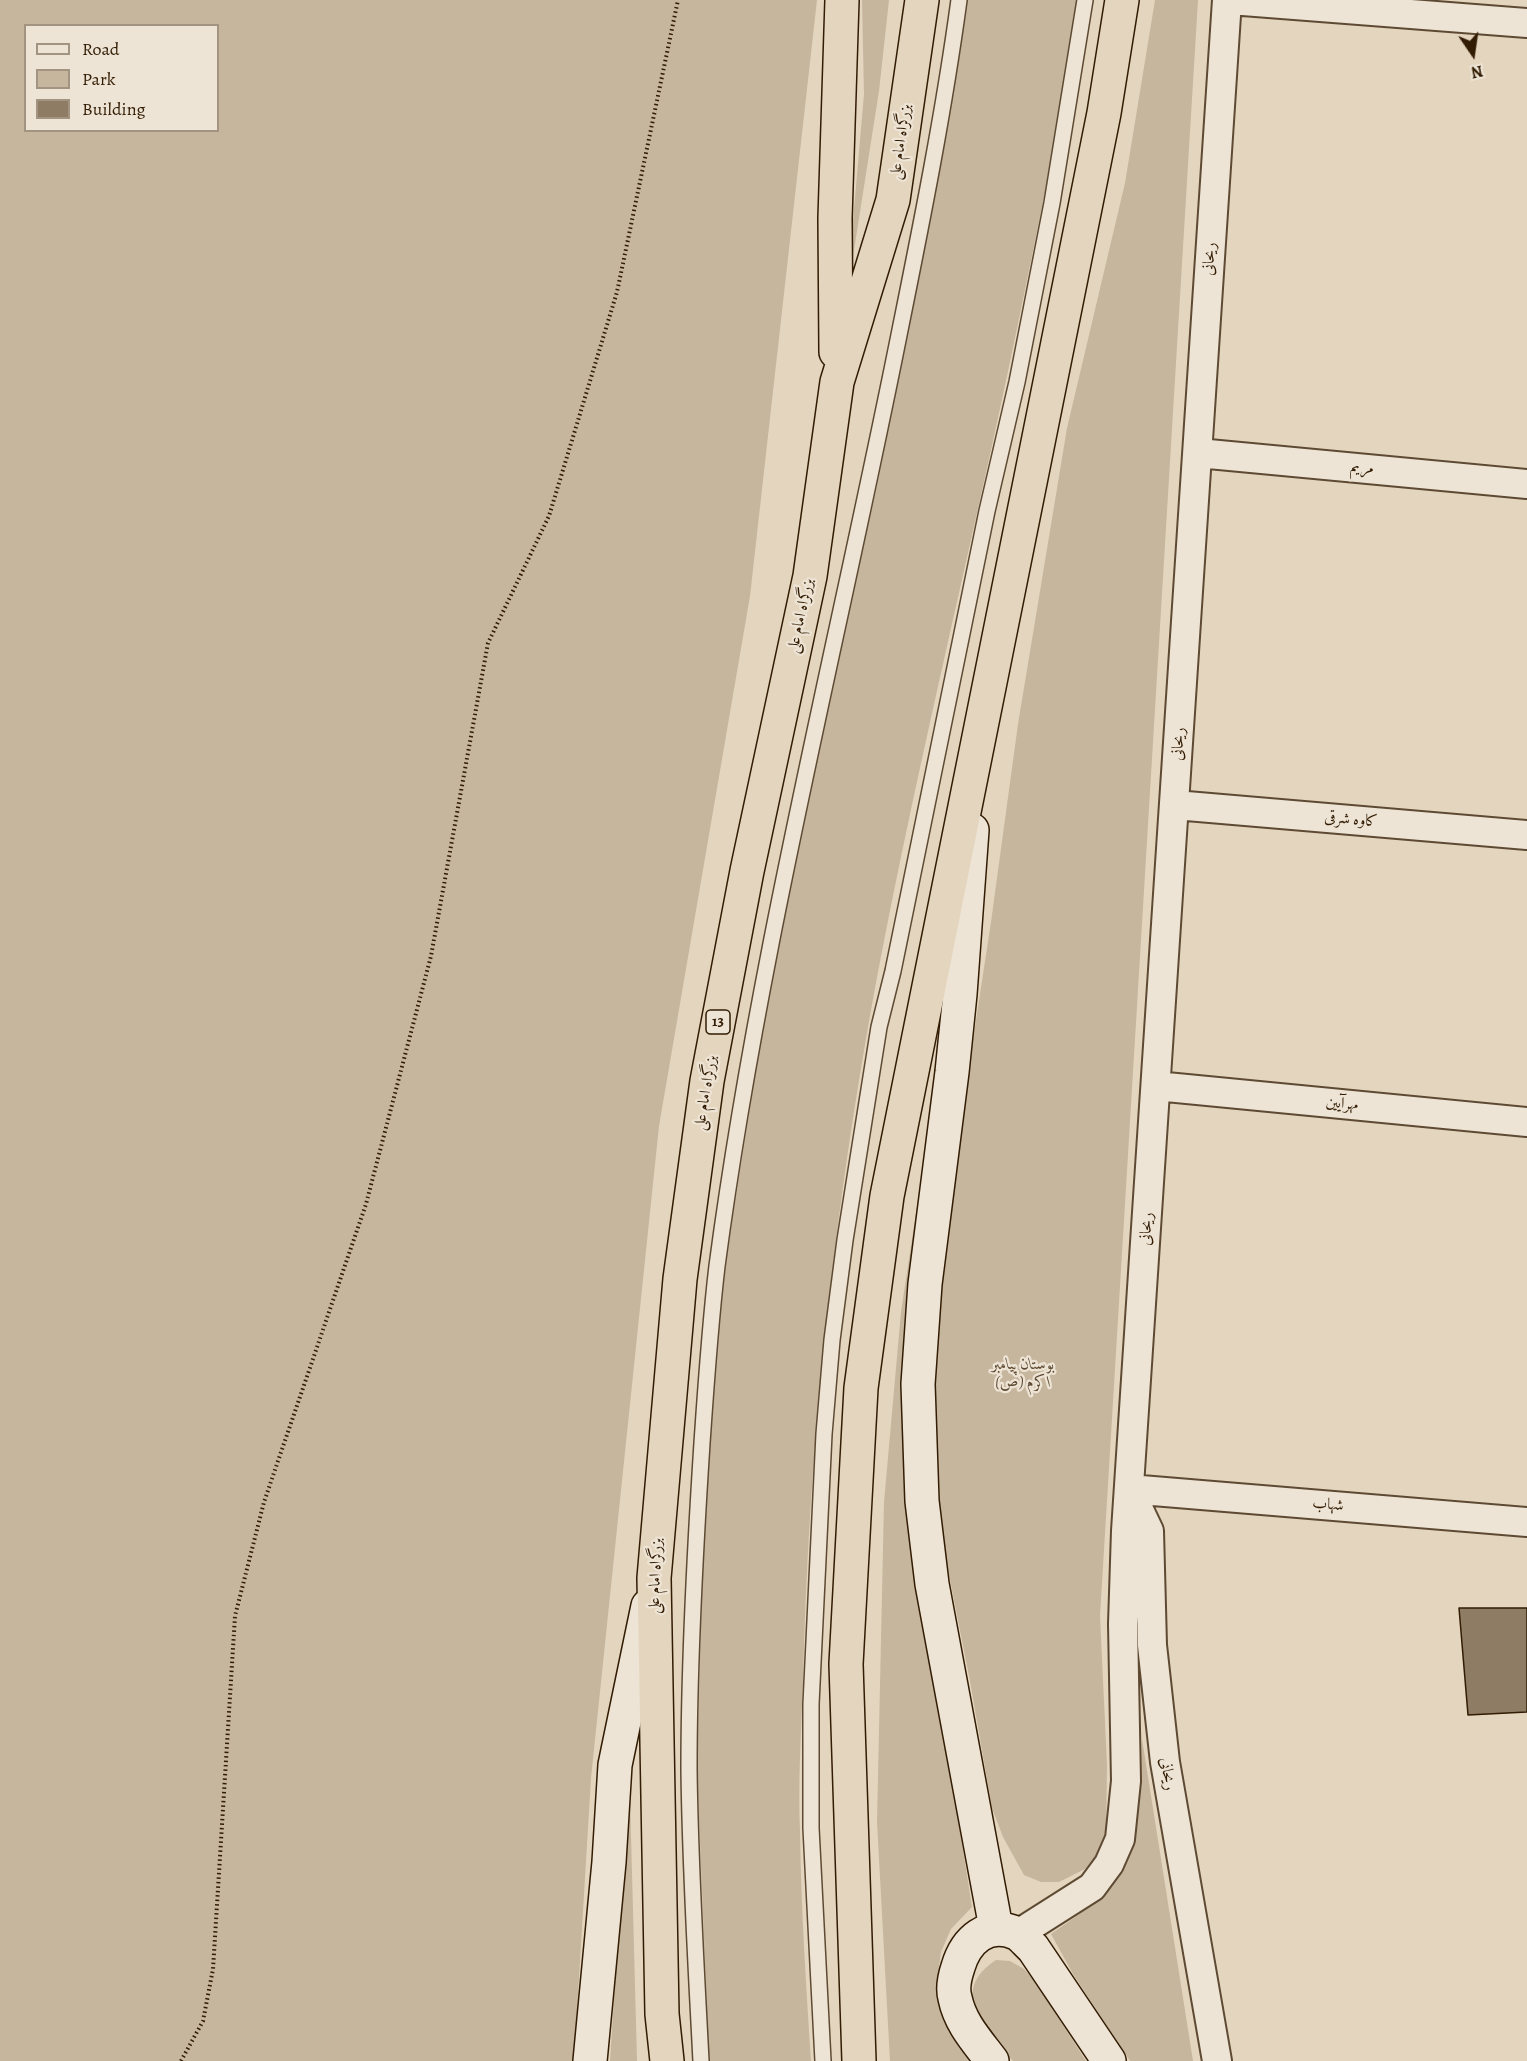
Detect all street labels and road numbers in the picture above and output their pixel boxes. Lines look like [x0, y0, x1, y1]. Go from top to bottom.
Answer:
street label: بزرگراه امام علی [886, 103, 916, 181]
street label: ریحانی [1199, 242, 1221, 276]
street label: مریم [1349, 457, 1375, 479]
street label: بزرگراه امام علی [784, 577, 818, 655]
street label: ریحانی [1168, 727, 1190, 761]
street label: کاوه شرقی [1323, 808, 1379, 832]
road number: 13 [706, 1010, 730, 1034]
street label: بزرگراه امام علی [691, 1054, 721, 1132]
street label: مهرآیین [1325, 1093, 1359, 1115]
street label: ریحانی [1136, 1212, 1158, 1246]
street label: شهاب [1312, 1494, 1344, 1516]
street label: بزرگراه امام علی [645, 1538, 667, 1614]
street label: ریحانی [1155, 1756, 1179, 1792]

